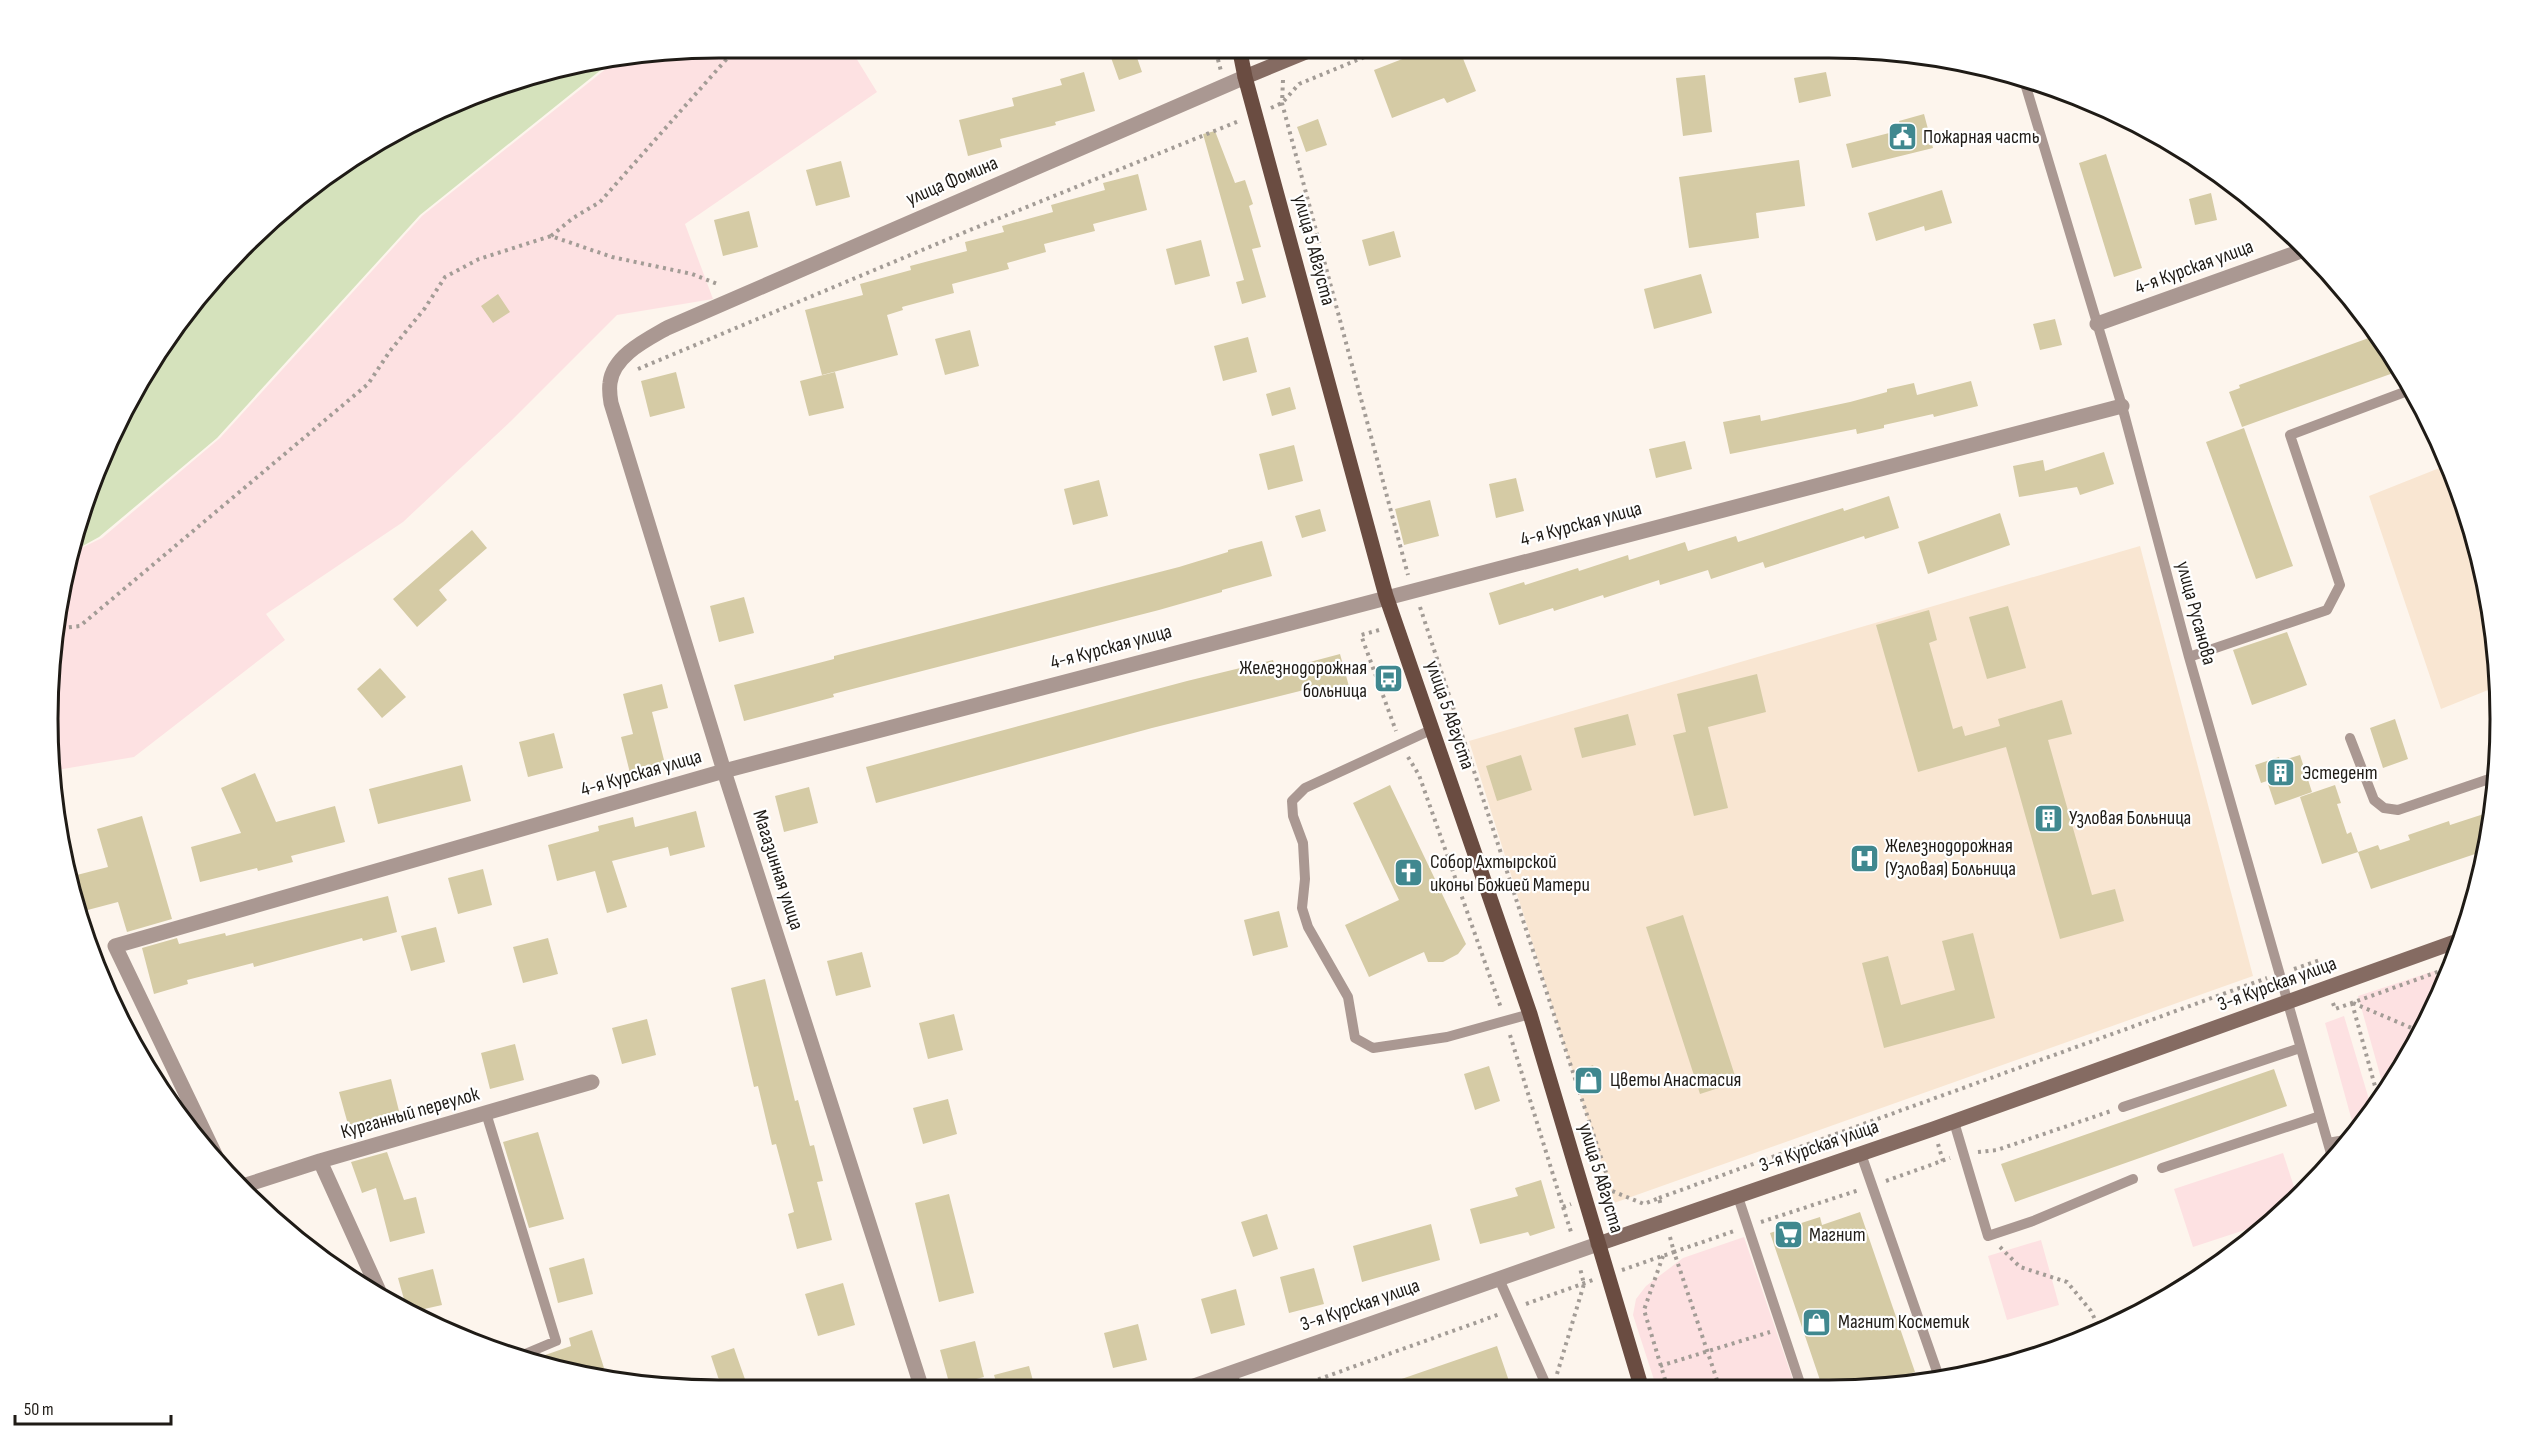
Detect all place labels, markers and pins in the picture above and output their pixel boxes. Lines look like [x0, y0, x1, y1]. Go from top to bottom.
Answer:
public building icon: Пожарная часть [1886, 121, 1918, 153]
place label: Пожарная часть [1923, 125, 2040, 149]
place label: Железнодорожная больница [1239, 656, 1367, 703]
bus stop icon: Железнодорожная больница [1372, 663, 1404, 695]
building icon: Эстедент [2265, 757, 2297, 789]
place label: Эстедент [2302, 761, 2378, 785]
building icon: Узловая Больница [2032, 802, 2064, 834]
place label: Узловая Больница [2069, 806, 2191, 830]
place label: Железнодорожная (Узловая) Больница [1885, 834, 2016, 881]
hospital icon: Железнодорожная (Узловая) Больница [1848, 842, 1880, 874]
place label: Собор Ахтырской иконы Божией Матери [1430, 850, 1590, 897]
church icon: Собор Ахтырской иконы Божией Матери [1393, 857, 1425, 889]
shop icon: Цветы Анастасия [1573, 1064, 1605, 1096]
place label: Цветы Анастасия [1610, 1068, 1741, 1092]
supermarket icon: Магнит [1772, 1219, 1804, 1251]
place label: Магнит [1809, 1223, 1866, 1247]
shop icon: Магнит Косметик [1801, 1306, 1833, 1338]
place label: Магнит Косметик [1838, 1310, 1970, 1334]

